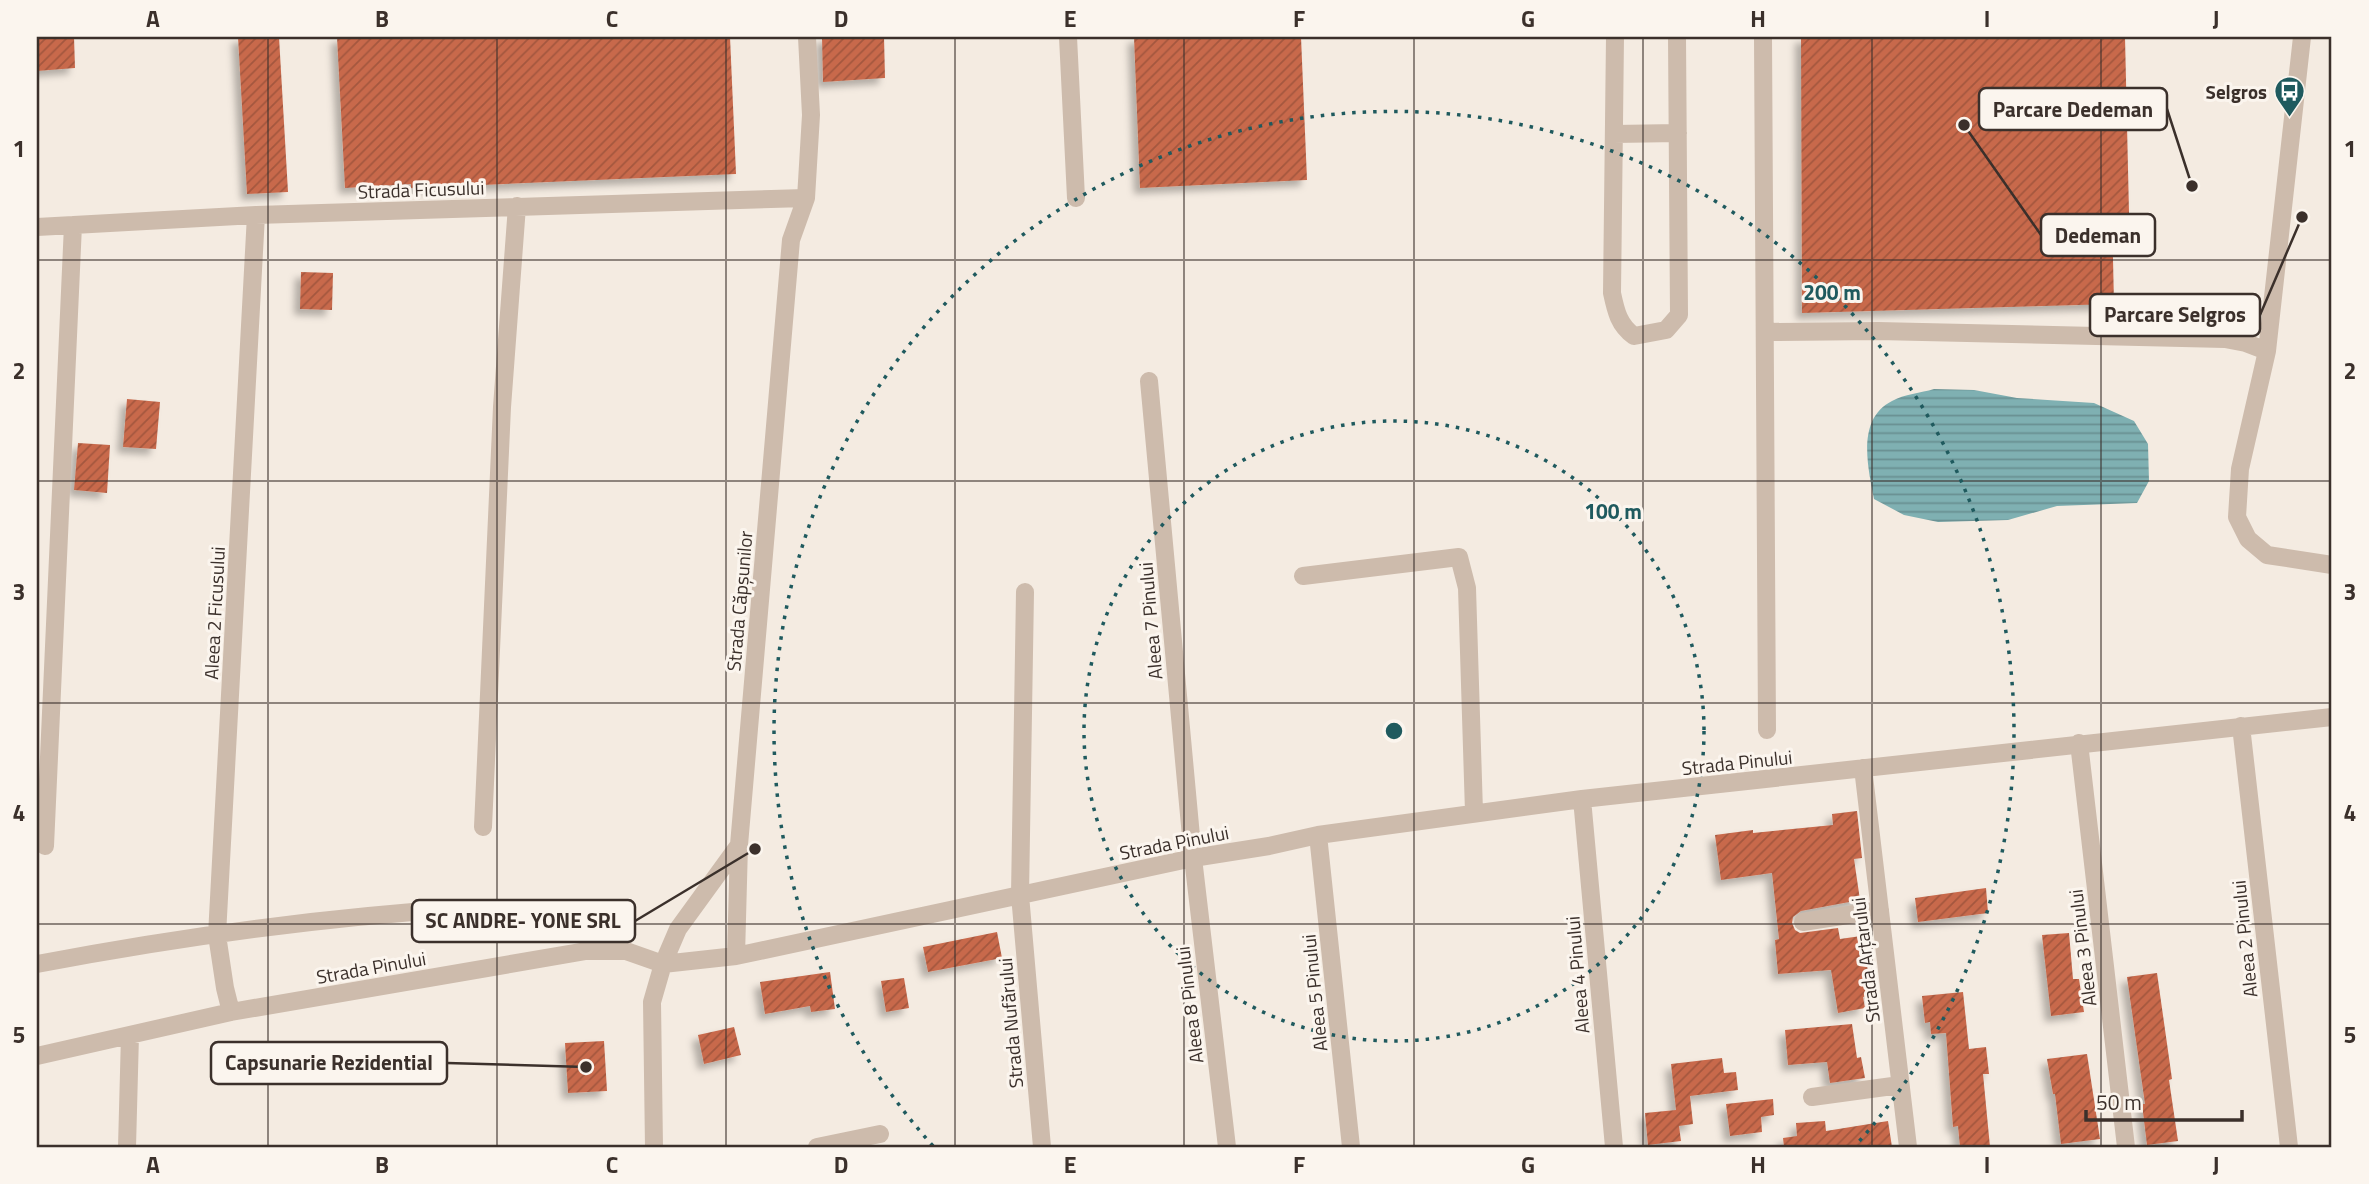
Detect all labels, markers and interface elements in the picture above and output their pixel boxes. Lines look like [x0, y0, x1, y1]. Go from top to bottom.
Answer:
text: A [146, 1, 160, 36]
text: B [375, 1, 389, 36]
text: C [606, 1, 618, 36]
text: D [834, 1, 848, 36]
text: E [1064, 1, 1076, 36]
text: F [1293, 1, 1305, 36]
text: G [1521, 1, 1535, 36]
text: H [1750, 1, 1766, 36]
text: I [1984, 1, 1990, 36]
text: J [2213, 1, 2219, 36]
bus stop icon: Selgros [2273, 74, 2307, 118]
place label: Selgros [2206, 77, 2267, 106]
callout: Parcare Dedeman [1979, 88, 2167, 130]
text: Parcare Dedeman [1993, 93, 2153, 125]
text: 1 [13, 131, 25, 166]
text: 1 [2344, 131, 2356, 166]
street label: Strada Ficusului [357, 172, 485, 206]
callout: Dedeman [2041, 214, 2155, 256]
text: Dedeman [2055, 219, 2141, 251]
text: 200 m [1803, 276, 1861, 308]
callout: Parcare Selgros [2090, 294, 2260, 336]
text: Parcare Selgros [2104, 298, 2246, 330]
text: 2 [13, 353, 25, 388]
text: 2 [2344, 353, 2356, 388]
text: 100 m [1584, 495, 1642, 527]
street label: Strada Căpșunilor [718, 529, 760, 672]
street label: Aleea 2 Ficusului [196, 546, 232, 680]
street label: Aleea 7 Pinului [1130, 561, 1170, 681]
text: 3 [13, 574, 25, 609]
text: 3 [2344, 574, 2356, 609]
centre of rings [1382, 719, 1406, 743]
street label: Strada Pinului [1680, 742, 1794, 782]
text: 4 [13, 795, 25, 830]
text: 4 [2344, 795, 2356, 830]
street label: Strada Pinului [1117, 817, 1231, 867]
street label: Aleea 2 Pinului [2223, 879, 2265, 999]
street label: Aleea 3 Pinului [2060, 888, 2104, 1008]
street label: Strada Arțarului [1843, 896, 1887, 1024]
callout: SC ANDRE- YONE SRL [412, 900, 635, 942]
text: SC ANDRE- YONE SRL [425, 904, 621, 936]
street label: Aleea 4 Pinului [1557, 915, 1597, 1035]
street label: Aleea 5 Pinului [1293, 933, 1335, 1053]
street label: Strada Pinului [314, 943, 428, 991]
street label: Aleea 8 Pinului [1167, 945, 1211, 1065]
street label: Strada Nufărului [990, 957, 1030, 1089]
text: 5 [13, 1017, 25, 1052]
text: 5 [2344, 1017, 2356, 1052]
callout: Capsunarie Rezidential [211, 1042, 447, 1084]
text: Capsunarie Rezidential [225, 1046, 433, 1078]
scale bar [2086, 1079, 2241, 1123]
text: 50 m [2096, 1086, 2142, 1118]
text: A [146, 1147, 160, 1182]
text: B [375, 1147, 389, 1182]
text: C [606, 1147, 618, 1182]
text: D [834, 1147, 848, 1182]
text: E [1064, 1147, 1076, 1182]
text: F [1293, 1147, 1305, 1182]
text: G [1521, 1147, 1535, 1182]
text: H [1750, 1147, 1766, 1182]
text: I [1984, 1147, 1990, 1182]
text: J [2213, 1147, 2219, 1182]

